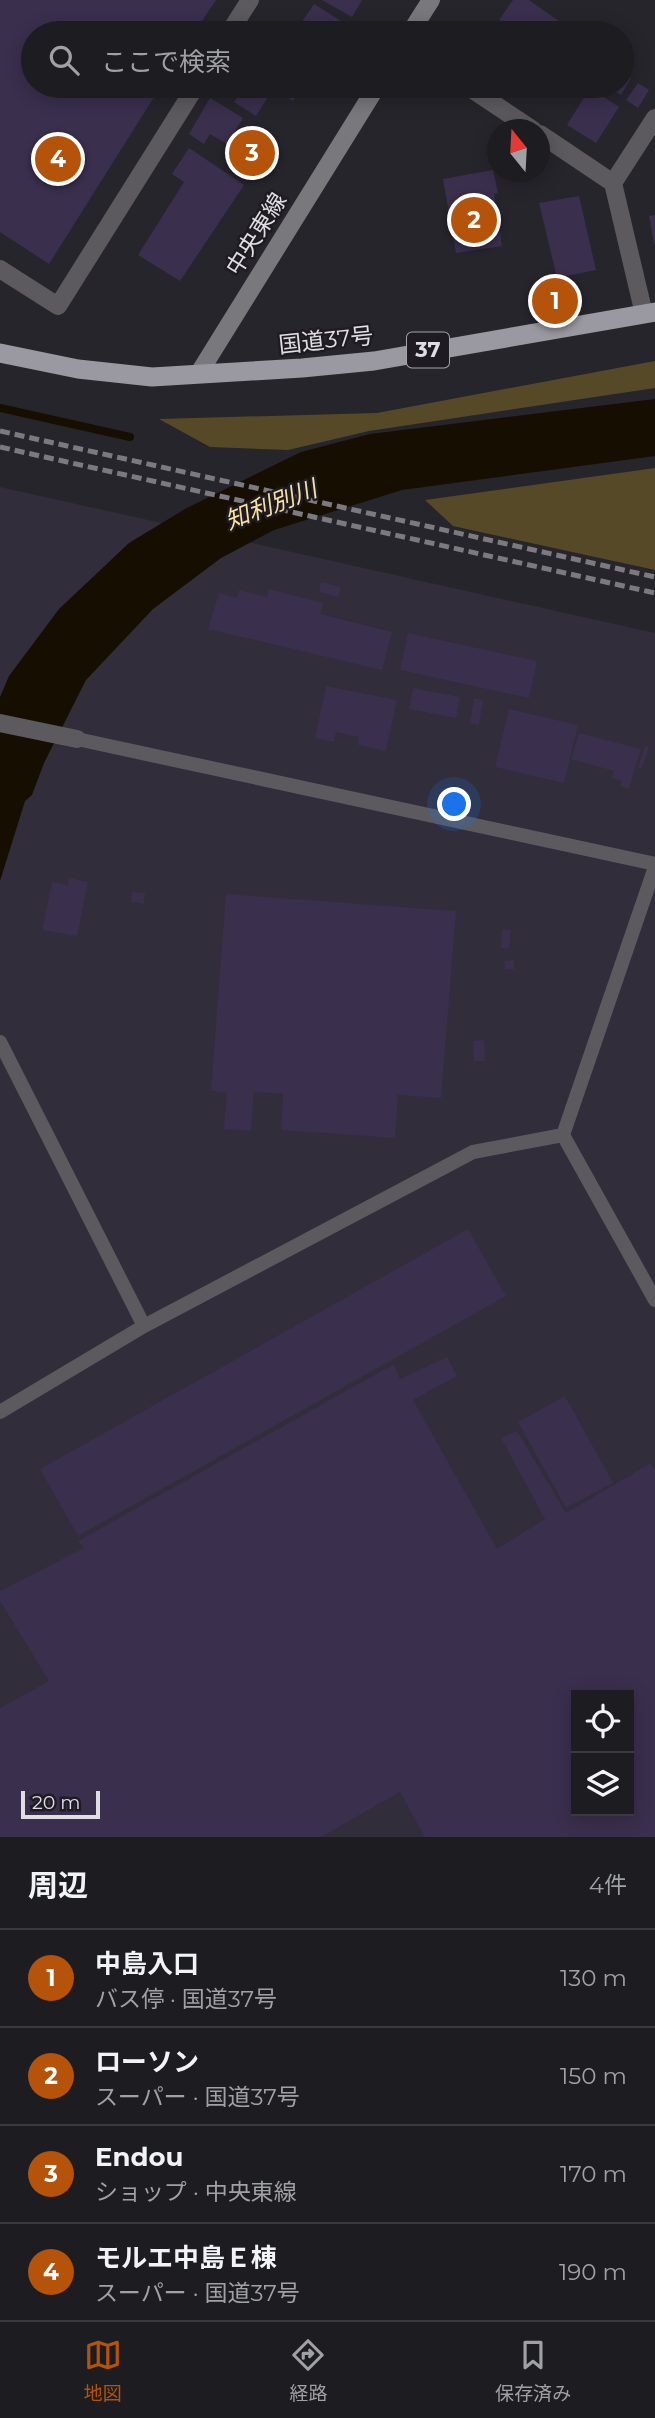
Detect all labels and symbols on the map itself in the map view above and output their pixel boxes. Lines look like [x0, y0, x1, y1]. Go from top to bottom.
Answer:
north arrow [487, 119, 550, 182]
pin: 3 [229, 127, 275, 179]
pin: 4 [35, 133, 81, 185]
street label: 中央東線 [220, 188, 292, 280]
pin: 2 [451, 194, 497, 246]
pin: 1 [532, 275, 578, 327]
street label: 国道37号 [277, 321, 375, 359]
road number: 37 [407, 332, 449, 368]
water label: 知利別川 [221, 473, 324, 535]
your location [437, 787, 471, 821]
scale bar [21, 1788, 100, 1820]

